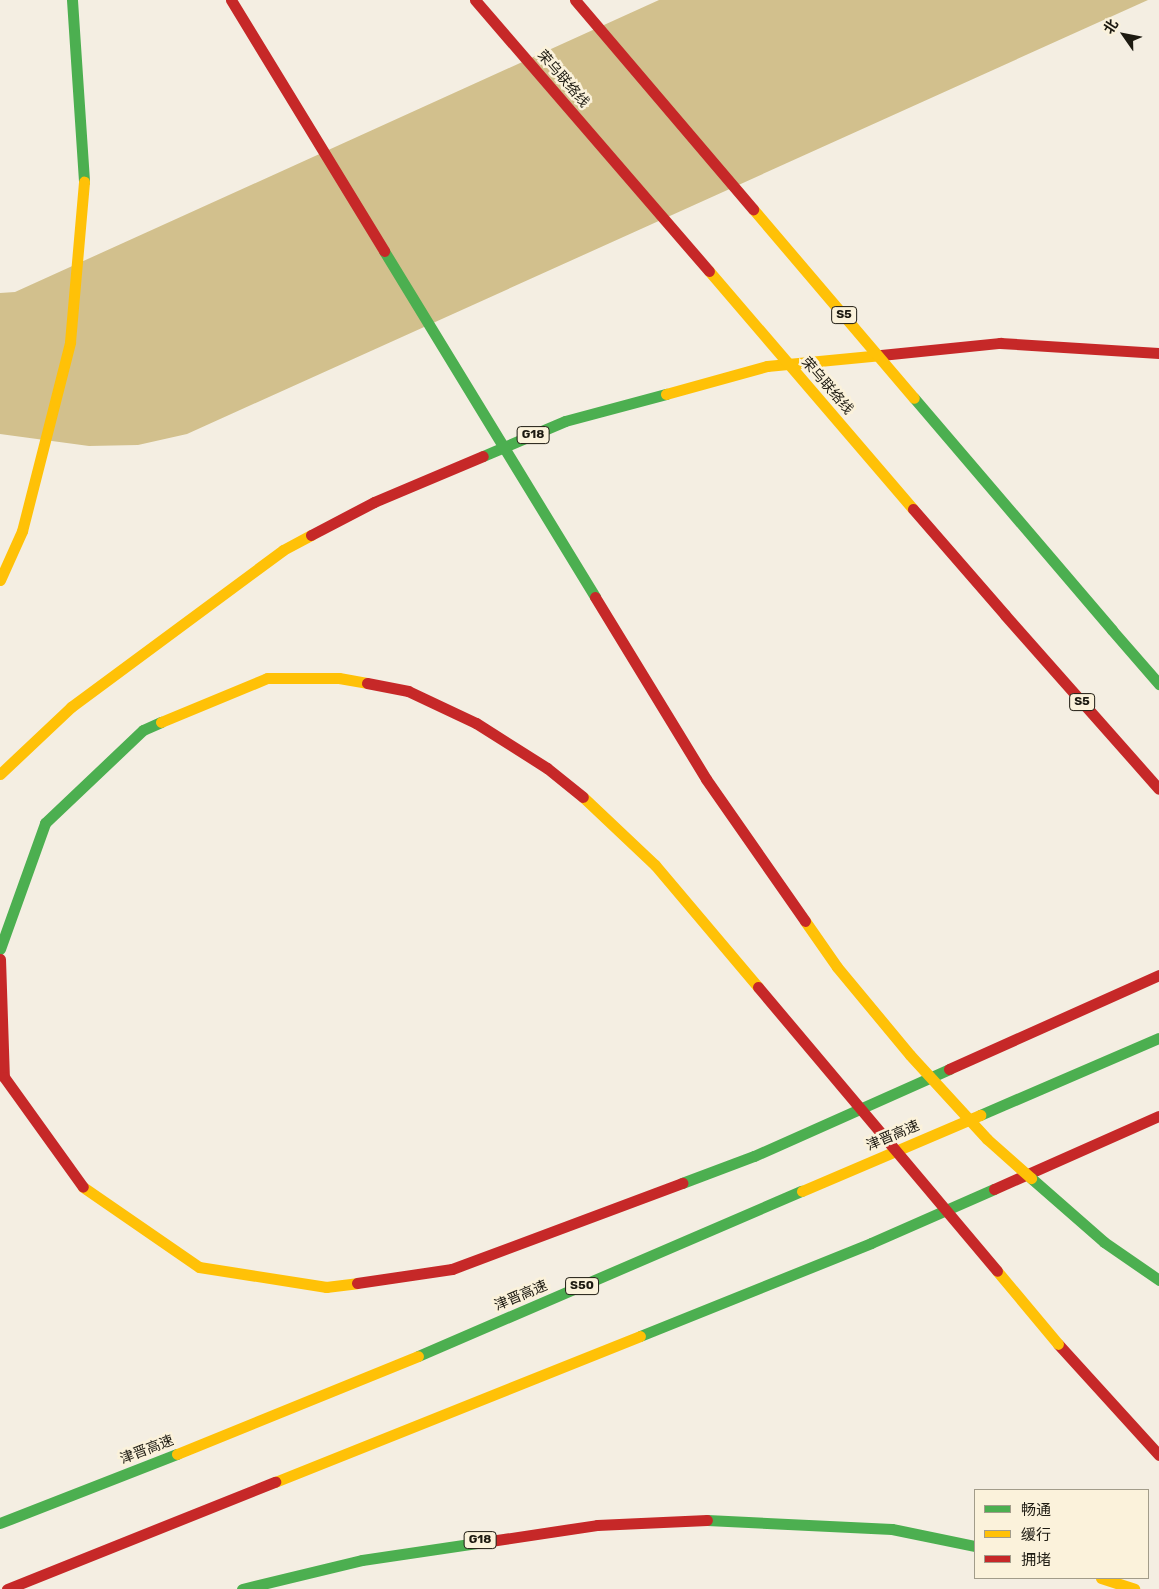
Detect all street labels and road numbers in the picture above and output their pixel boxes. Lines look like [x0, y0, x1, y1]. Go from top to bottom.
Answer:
street label: 荣乌联络线 [534, 47, 592, 111]
road number: S5 [830, 306, 858, 324]
street label: 荣乌联络线 [798, 354, 856, 418]
road number: G18 [516, 426, 550, 444]
road number: S5 [1068, 692, 1096, 712]
street label: 津晋高速 [864, 1117, 922, 1155]
road number: S50 [564, 1276, 600, 1295]
street label: 津晋高速 [492, 1277, 550, 1315]
street label: 津晋高速 [118, 1432, 176, 1468]
road number: G18 [462, 1530, 498, 1550]

